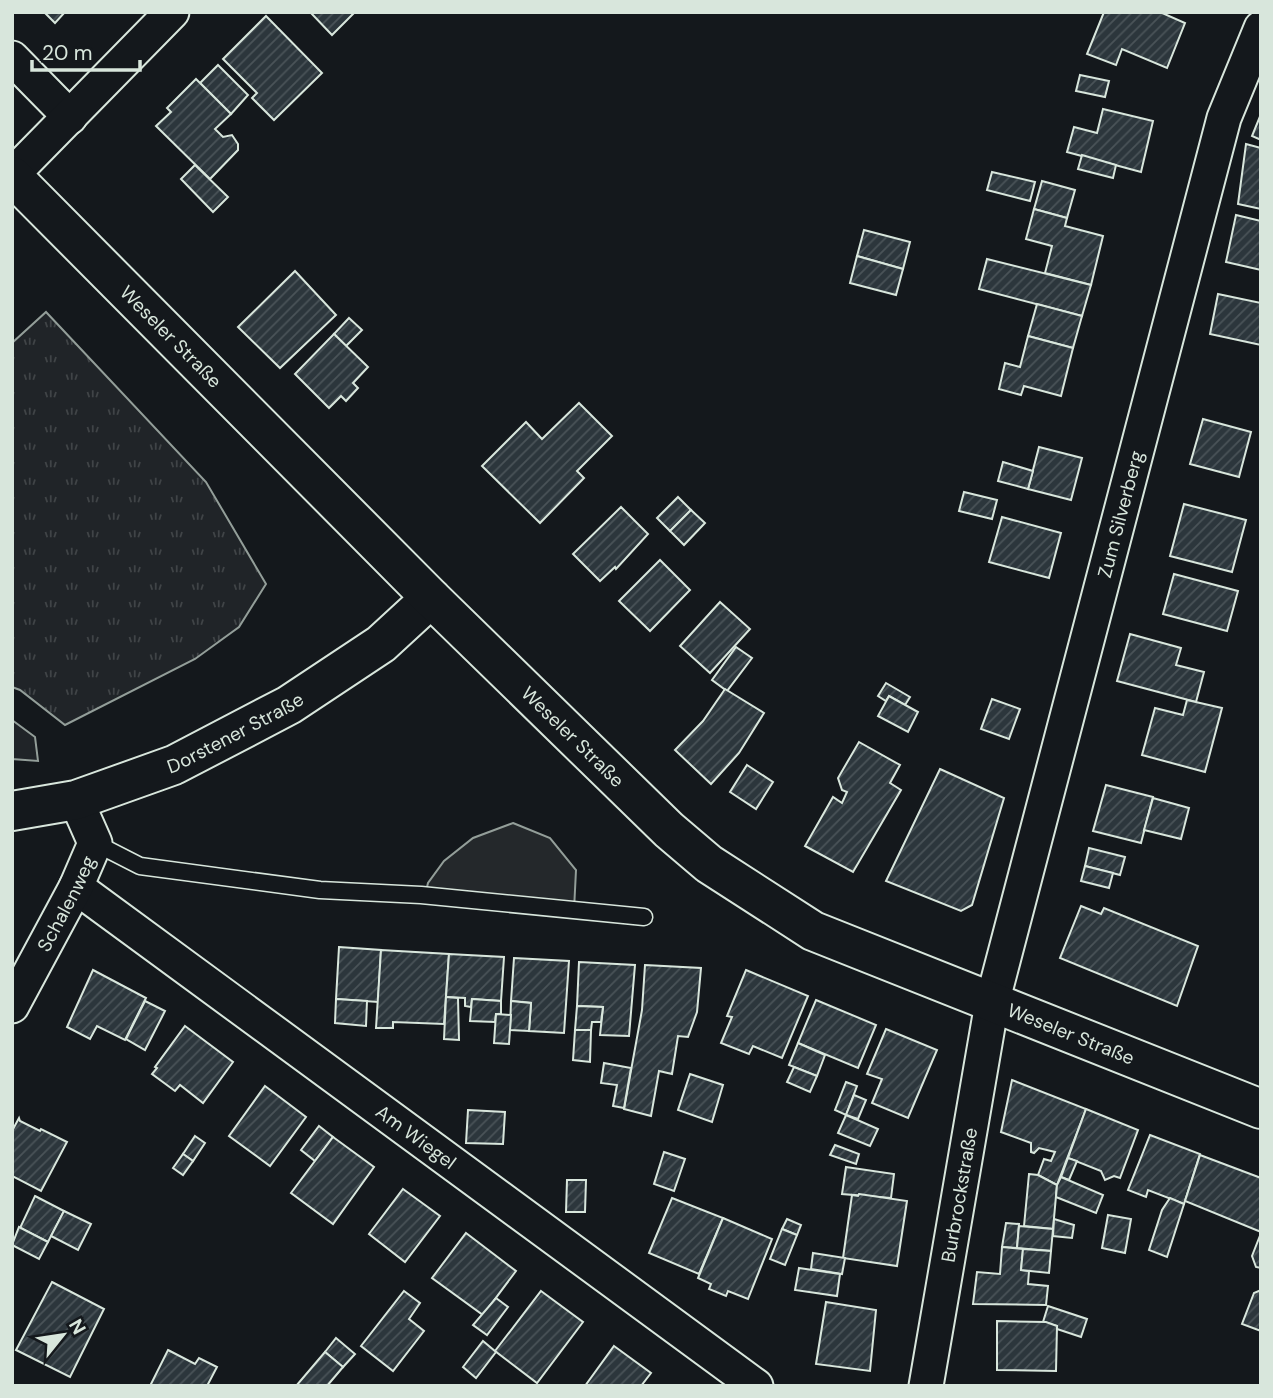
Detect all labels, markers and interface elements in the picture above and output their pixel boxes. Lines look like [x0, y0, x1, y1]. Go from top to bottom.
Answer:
scale bar [32, 28, 140, 72]
text: 20 m [42, 39, 93, 67]
street label: Weseler Straße [115, 280, 227, 393]
street label: Zum Silverberg [1092, 448, 1149, 581]
street label: Weseler Straße [516, 681, 630, 793]
street label: Dorstener Straße [164, 687, 309, 779]
street label: Schalenweg [32, 851, 101, 956]
street label: Weseler Straße [1004, 998, 1138, 1070]
street label: Am Wiegel [371, 1099, 461, 1175]
street label: Burbrockstraße [936, 1126, 983, 1264]
north arrow [28, 1300, 98, 1370]
text: N [63, 1314, 92, 1339]

